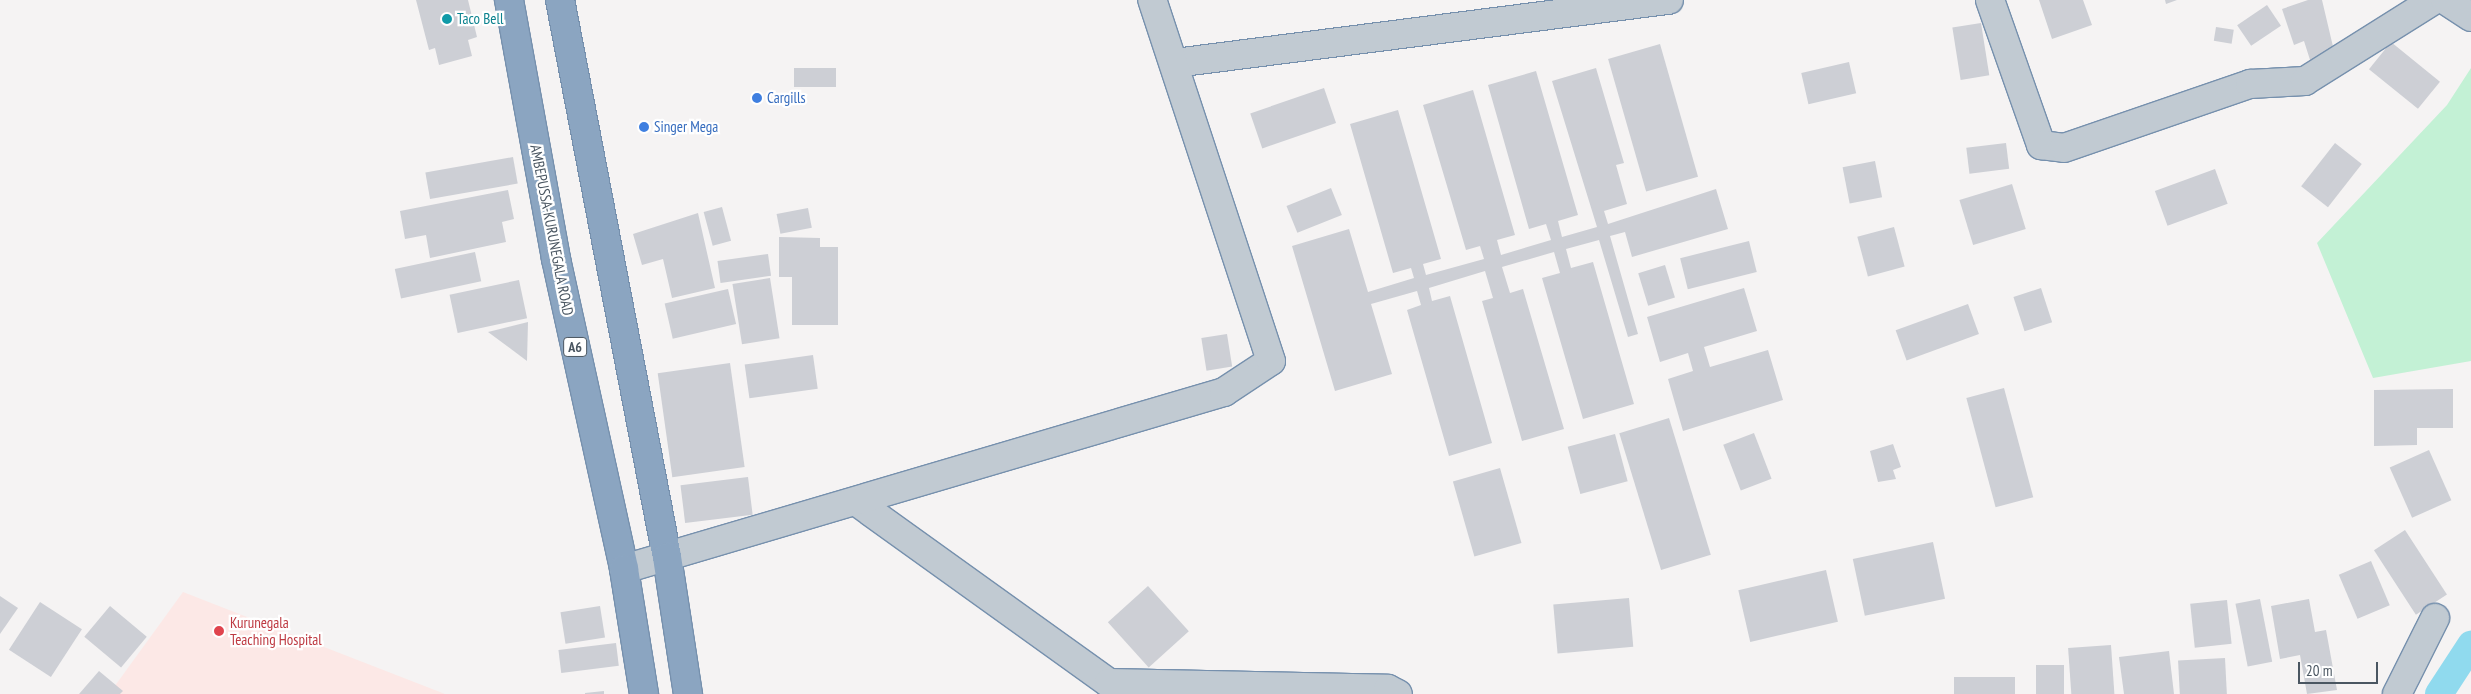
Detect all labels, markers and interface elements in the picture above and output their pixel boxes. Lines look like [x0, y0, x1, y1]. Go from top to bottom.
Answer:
place label: Taco Bell [457, 10, 503, 28]
marker: Taco Bell [441, 13, 453, 25]
place label: Cargills [767, 89, 806, 107]
marker: Cargills [751, 92, 763, 104]
place label: Singer Mega [654, 118, 718, 136]
marker: Singer Mega [638, 121, 650, 133]
street label: AMBEPUSSA-KURUNEGALA ROAD [527, 143, 577, 317]
road number: A6 [562, 336, 588, 358]
place label: Kurunegala Teaching Hospital [230, 613, 322, 648]
marker: Kurunegala Teaching Hospital [212, 624, 226, 638]
scale bar [2301, 652, 2381, 684]
text: 20 m [2306, 661, 2332, 680]

